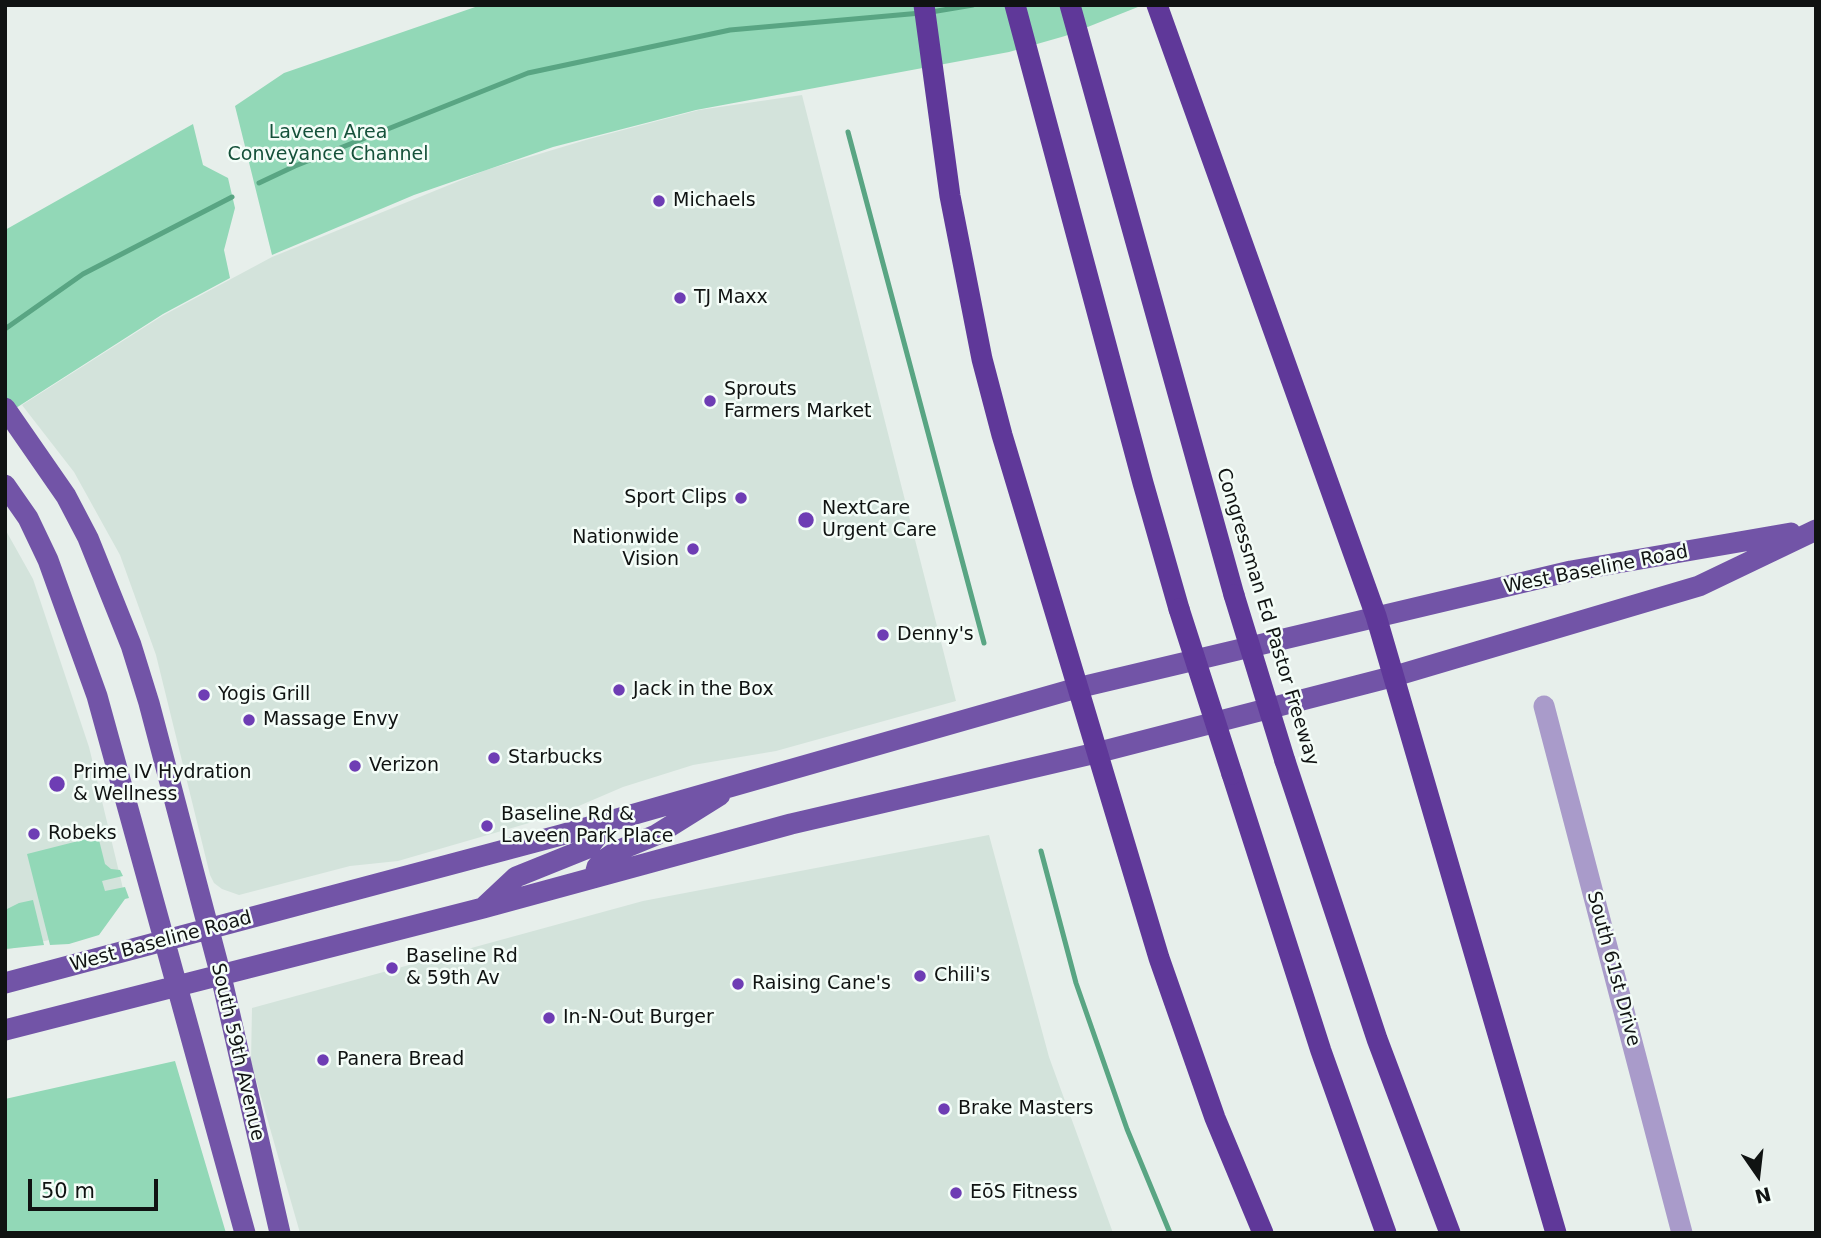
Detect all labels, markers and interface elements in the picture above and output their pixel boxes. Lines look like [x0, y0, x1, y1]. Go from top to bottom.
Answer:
park label: Laveen Area Conveyance Channel [228, 122, 428, 166]
place label: Michaels [673, 190, 756, 212]
marker: Michaels [651, 193, 667, 209]
place label: TJ Maxx [694, 287, 768, 309]
marker: TJ Maxx [672, 290, 688, 306]
place label: Sprouts Farmers Market [724, 379, 872, 423]
marker: Sprouts Farmers Market [702, 393, 718, 409]
street label: Congressman Ed Pastor Freeway [1211, 465, 1323, 769]
place label: Sport Clips [624, 487, 727, 509]
marker: Sport Clips [733, 490, 749, 506]
place label: NextCare Urgent Care [822, 498, 937, 542]
marker: NextCare Urgent Care [796, 510, 816, 530]
place label: Nationwide Vision [572, 527, 679, 571]
marker: Nationwide Vision [685, 541, 701, 557]
street label: West Baseline Road [1502, 541, 1690, 599]
place label: Denny's [897, 624, 974, 646]
marker: Denny's [875, 627, 891, 643]
place label: Jack in the Box [633, 679, 774, 701]
marker: Jack in the Box [611, 682, 627, 698]
place label: Yogis Grill [218, 684, 310, 706]
marker: Yogis Grill [196, 687, 212, 703]
place label: Massage Envy [263, 709, 399, 731]
marker: Massage Envy [241, 712, 257, 728]
place label: Starbucks [508, 747, 602, 769]
marker: Starbucks [486, 750, 502, 766]
place label: Verizon [369, 755, 439, 777]
marker: Verizon [347, 758, 363, 774]
place label: Prime IV Hydration & Wellness [73, 762, 252, 806]
marker: Prime IV Hydration & Wellness [47, 774, 67, 794]
place label: Baseline Rd & Laveen Park Place [501, 804, 674, 848]
marker: Baseline Rd & Laveen Park Place [479, 818, 495, 834]
place label: Robeks [48, 823, 117, 845]
marker: Robeks [26, 826, 42, 842]
street label: South 61st Drive [1581, 889, 1645, 1049]
street label: West Baseline Road [68, 907, 254, 977]
place label: Baseline Rd & 59th Av [406, 946, 518, 990]
marker: Baseline Rd & 59th Av [384, 960, 400, 976]
street label: South 59th Avenue [205, 961, 269, 1143]
place label: Chili's [934, 965, 990, 987]
marker: Chili's [912, 968, 928, 984]
place label: Raising Cane's [752, 973, 891, 995]
marker: Raising Cane's [730, 976, 746, 992]
place label: In-N-Out Burger [563, 1007, 714, 1029]
marker: In-N-Out Burger [541, 1010, 557, 1026]
place label: Panera Bread [337, 1049, 464, 1071]
marker: Panera Bread [315, 1052, 331, 1068]
place label: Brake Masters [958, 1098, 1093, 1120]
marker: Brake Masters [936, 1101, 952, 1117]
north arrow [1723, 1140, 1793, 1210]
scale bar [32, 1164, 161, 1208]
text: 50 m [41, 1179, 95, 1203]
place label: EōS Fitness [970, 1182, 1078, 1204]
text: N [1753, 1183, 1773, 1208]
marker: EōS Fitness [948, 1185, 964, 1201]

